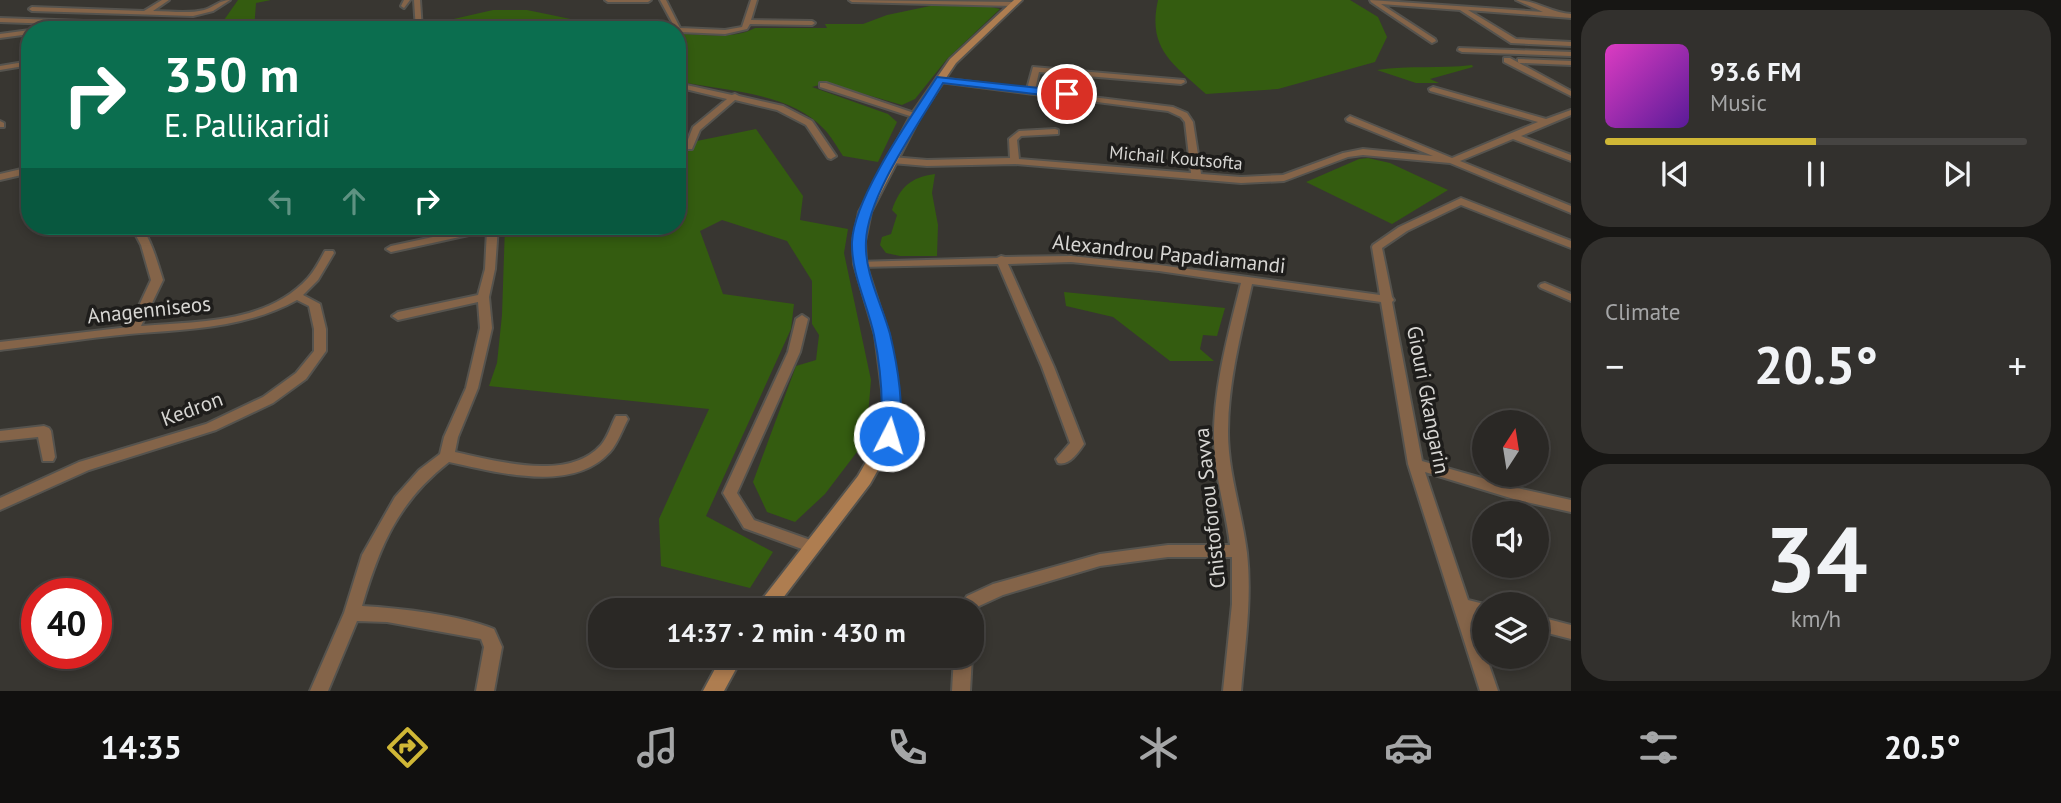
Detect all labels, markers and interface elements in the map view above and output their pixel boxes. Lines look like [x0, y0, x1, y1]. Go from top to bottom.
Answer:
text: 350 m [164, 42, 299, 106]
icon: right [49, 49, 140, 140]
text: 93.6 FM [1710, 55, 1801, 88]
pin [1037, 64, 1097, 124]
icon: arrive [1048, 75, 1086, 113]
text: Music [1710, 88, 1767, 117]
text: E. Pallikaridi [164, 104, 330, 146]
street label: Michail Koutsofta [1108, 140, 1244, 175]
icon: previous [1656, 155, 1694, 193]
icon: pause [1797, 155, 1835, 193]
icon: next [1938, 155, 1976, 193]
icon: left [262, 182, 300, 220]
icon: ahead [335, 182, 373, 220]
icon: right [408, 182, 446, 220]
street label: Alexandrou Papadiamandi [1051, 228, 1287, 279]
street label: Anagenniseos [86, 290, 212, 329]
text: Climate [1605, 297, 1680, 326]
street label: Giouri Gkangarin [1401, 324, 1456, 476]
text: 20.5° [1754, 331, 1878, 398]
text: − [1605, 341, 1624, 390]
text: + [2008, 341, 2027, 390]
street label: Kedron [157, 385, 226, 432]
position arrow [852, 399, 926, 473]
north arrow [1472, 410, 1549, 486]
map controls [1472, 410, 1549, 669]
street label: Chistoforou Savva [1188, 426, 1231, 590]
text: 34 [1764, 499, 1868, 617]
button: sound [1472, 501, 1549, 578]
speed limit sign: 40 [21, 578, 112, 669]
button: layers [1472, 592, 1549, 669]
text: km/h [1791, 604, 1841, 633]
text: 14:37 · 2 min · 430 m [666, 616, 906, 649]
icon: directions [383, 723, 432, 772]
icon: music [633, 723, 682, 772]
icon: phone [883, 723, 932, 772]
icon: climate [1134, 723, 1183, 772]
icon: car [1384, 723, 1433, 772]
icon: filters [1634, 723, 1683, 772]
text: 14:35 [101, 726, 182, 768]
text: 20.5° [1884, 726, 1960, 768]

